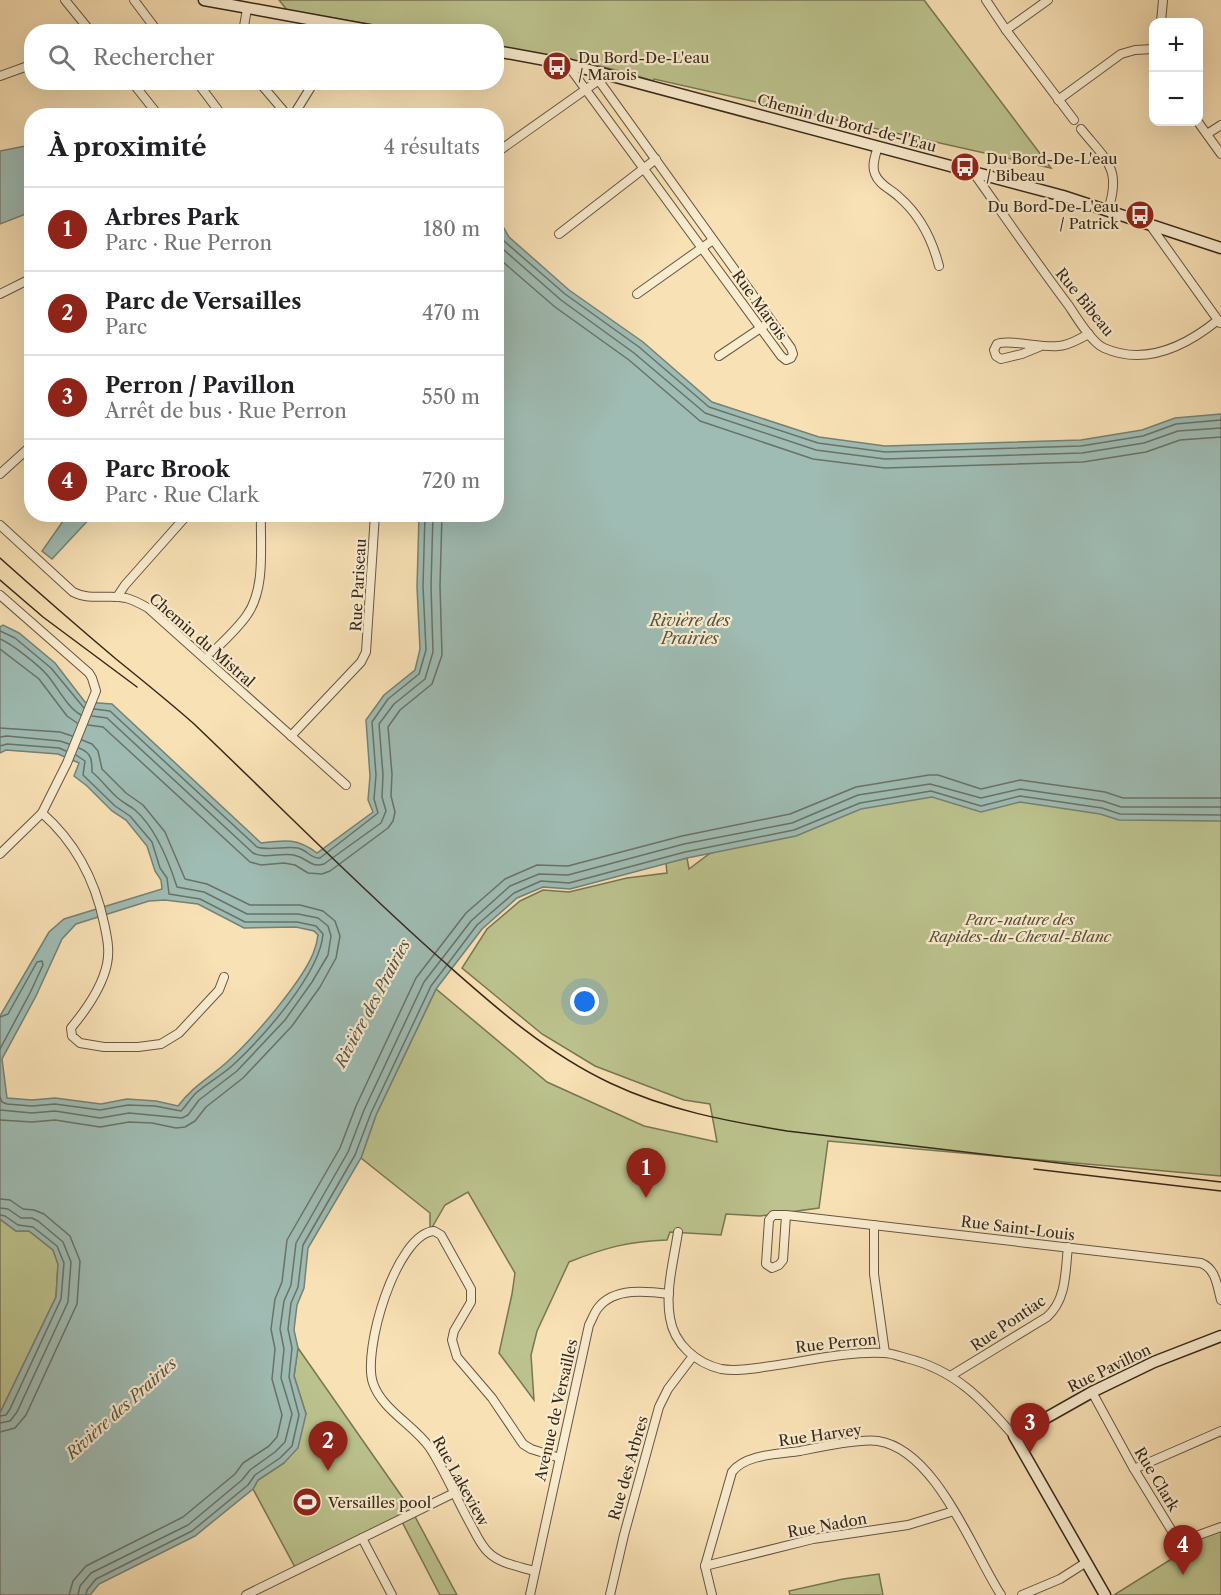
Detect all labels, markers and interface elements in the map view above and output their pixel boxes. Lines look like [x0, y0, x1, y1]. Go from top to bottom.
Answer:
map controls [1149, 18, 1203, 126]
button: + [1149, 18, 1203, 72]
search box [24, 24, 504, 90]
icon: search [45, 41, 78, 74]
text: Rechercher [93, 44, 215, 71]
place label: Du Bord-De-L'eau / Marois [578, 48, 710, 84]
bus stop icon: Du Bord-De-L'eau / Marois [541, 50, 573, 82]
button: − [1149, 72, 1203, 126]
street label: Chemin du Bord-de-l'Eau [755, 90, 939, 156]
text: À proximité [48, 131, 207, 163]
text: 4 résultats [383, 135, 480, 159]
place label: Du Bord-De-L'eau / Bibeau [986, 149, 1118, 185]
bus stop icon: Du Bord-De-L'eau / Bibeau [949, 151, 981, 183]
place label: Du Bord-De-L'eau / Patrick [987, 197, 1120, 233]
bus stop icon: Du Bord-De-L'eau / Patrick [1124, 199, 1156, 231]
text: Arbres Park [105, 204, 239, 231]
text: 1 [63, 217, 72, 241]
text: 180 m [423, 217, 480, 241]
text: Parc · Rue Perron [105, 231, 272, 255]
street label: Rue Bibeau [1052, 264, 1118, 340]
street label: Rue Marois [728, 266, 792, 344]
text: Parc de Versailles [105, 288, 301, 315]
text: 2 [62, 301, 73, 325]
text: 470 m [422, 301, 480, 325]
text: Parc [105, 315, 147, 339]
text: Perron / Pavillon [105, 372, 295, 399]
text: 3 [62, 385, 73, 409]
text: 550 m [422, 385, 480, 409]
text: Arrêt de bus · Rue Perron [105, 399, 347, 423]
text: Parc Brook [105, 456, 230, 483]
text: 4 [62, 469, 73, 493]
text: 720 m [422, 469, 480, 493]
text: Parc · Rue Clark [105, 483, 259, 507]
street label: Rue Pariseau [346, 538, 370, 632]
street label: Chemin du Mistral [145, 589, 259, 691]
water label: Rivière des Prairies [648, 610, 730, 648]
park label: Parc-nature des Rapides-du-Cheval-Blanc [928, 910, 1112, 946]
water label: Rivière des Prairies [329, 935, 414, 1072]
your location [570, 987, 599, 1016]
pin: 1 [626, 1148, 666, 1198]
street label: Rue Saint-Louis [960, 1212, 1076, 1244]
street label: Rue Pontiac [967, 1291, 1049, 1355]
street label: Rue Perron [794, 1329, 878, 1357]
street label: Avenue de Versailles [530, 1337, 582, 1484]
street label: Rue Pavillon [1064, 1339, 1154, 1396]
water label: Rivière des Prairies [60, 1353, 181, 1464]
pin: 3 [1010, 1404, 1050, 1453]
street label: Rue des Arbres [604, 1414, 652, 1522]
street label: Rue Harvey [777, 1420, 863, 1450]
pin: 2 [308, 1422, 348, 1471]
street label: Rue Lakeview [428, 1433, 494, 1530]
street label: Rue Clark [1130, 1443, 1184, 1516]
sports icon: Versailles pool [291, 1486, 323, 1518]
place label: Versailles pool [327, 1493, 432, 1512]
street label: Rue Nadon [786, 1509, 869, 1541]
pin: 4 [1164, 1526, 1202, 1575]

